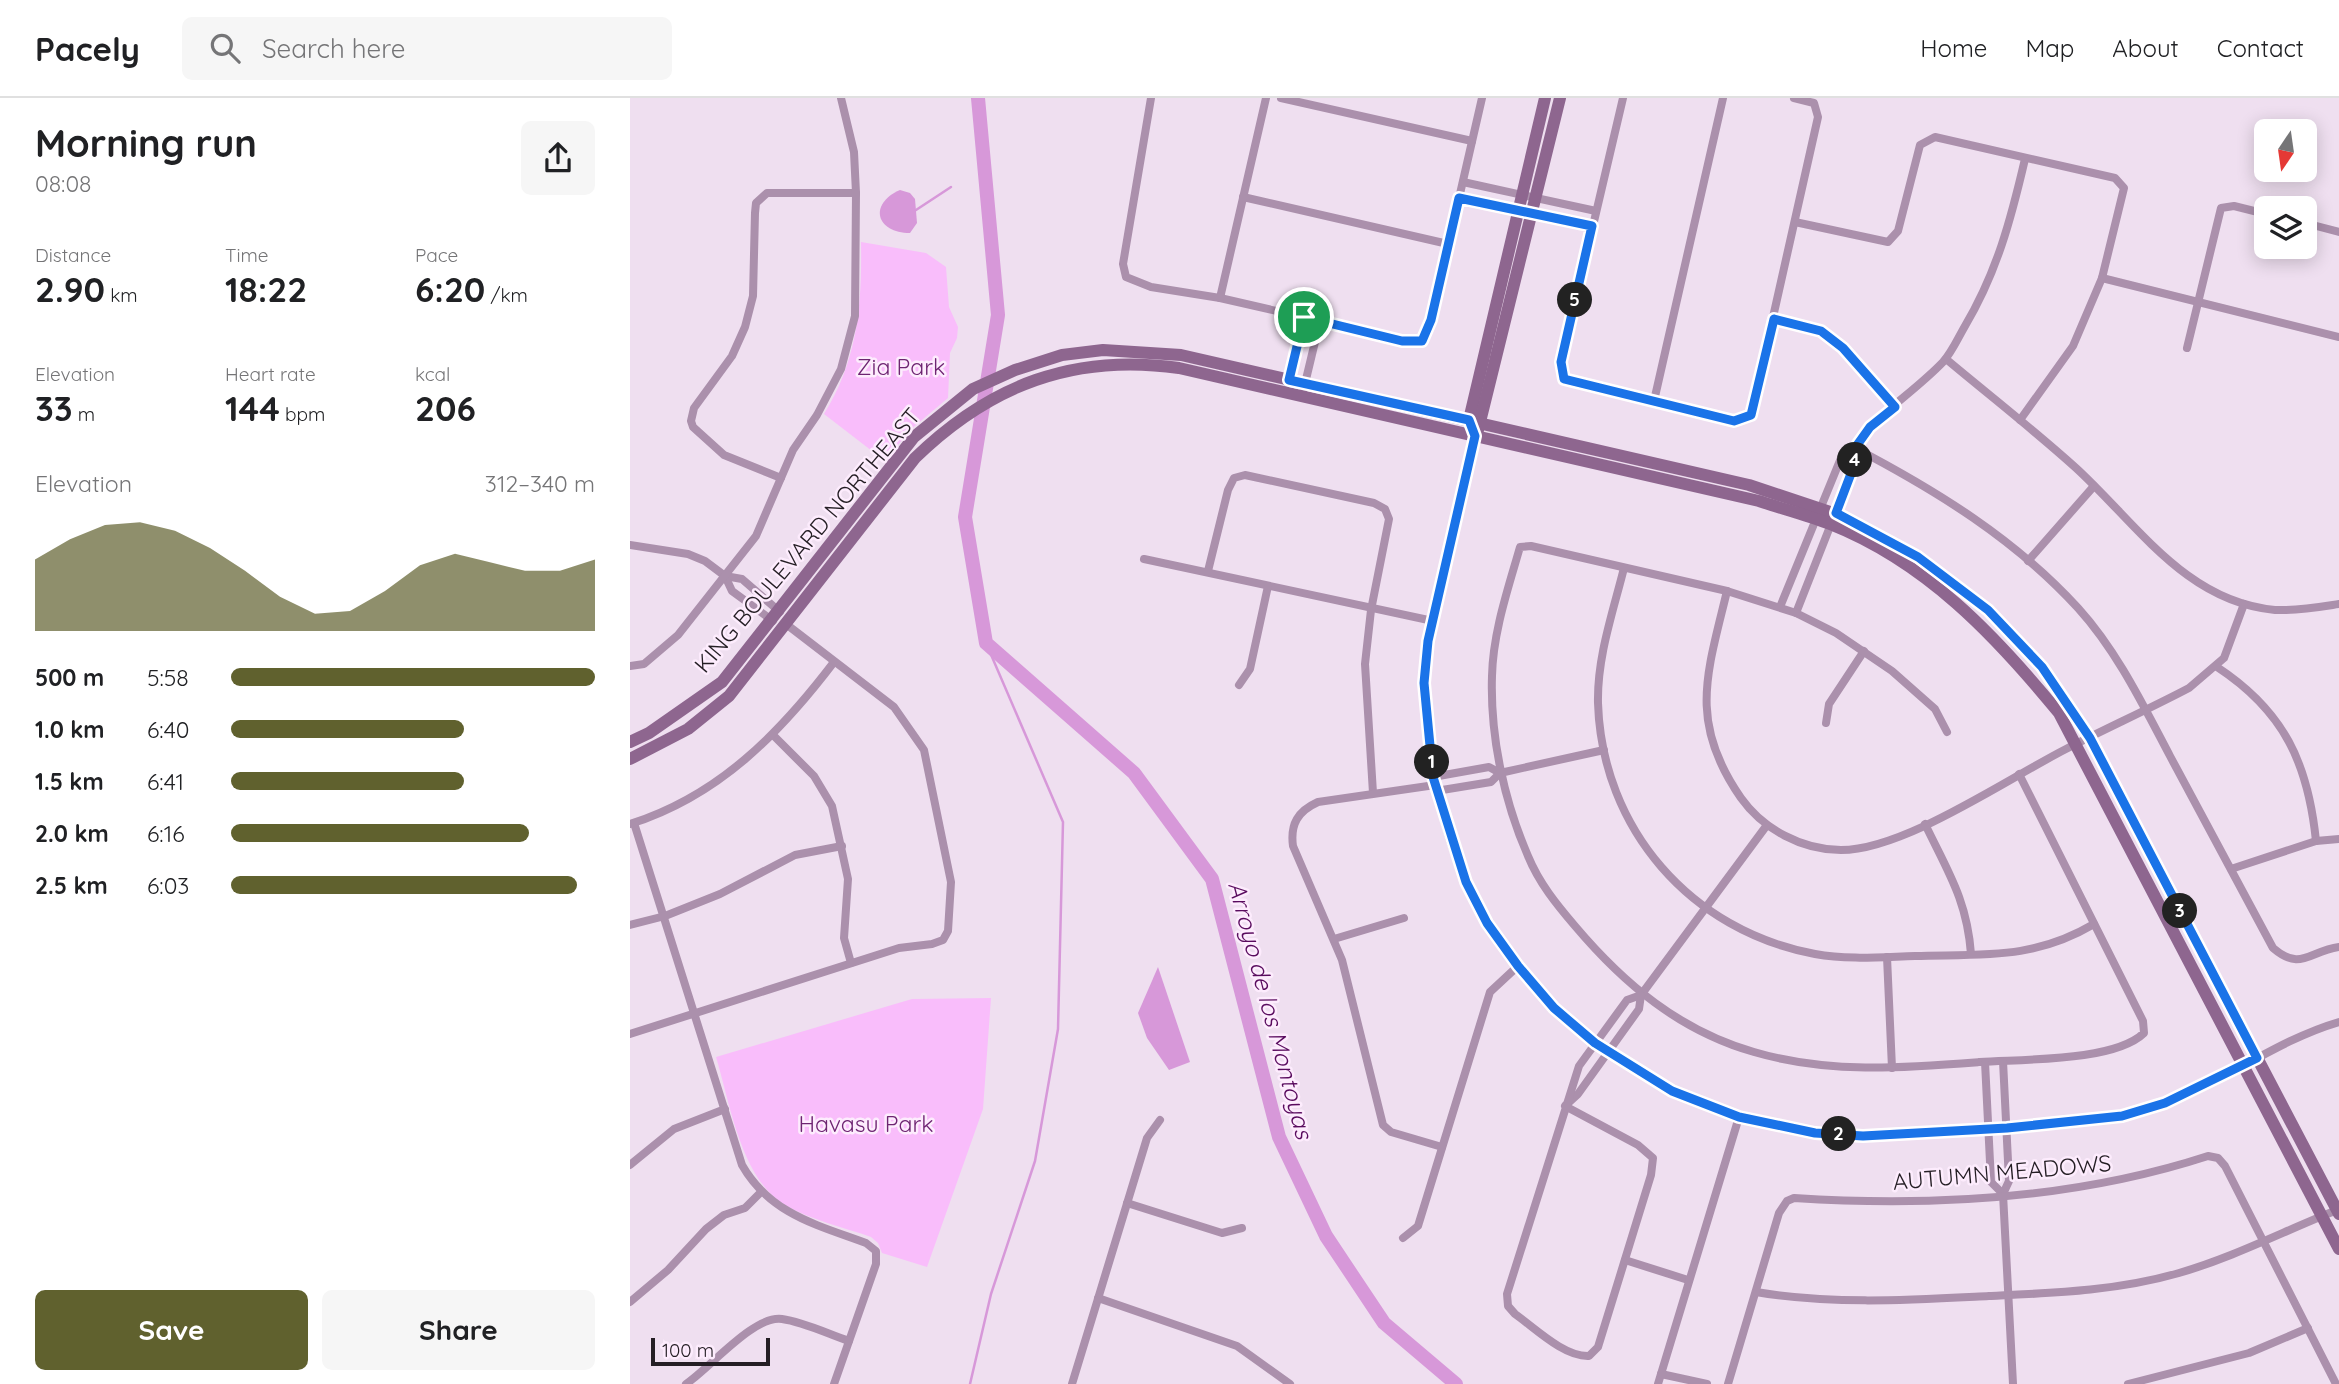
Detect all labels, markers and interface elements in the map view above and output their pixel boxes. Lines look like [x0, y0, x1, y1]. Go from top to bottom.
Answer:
search box [182, 17, 672, 80]
text: Pacely [35, 28, 140, 69]
icon: search [206, 29, 244, 67]
text: Search here [262, 32, 405, 65]
text: Home [1920, 33, 1987, 63]
text: Map [2025, 33, 2074, 63]
text: About [2112, 33, 2179, 63]
text: Contact [2217, 33, 2304, 63]
text: Morning run [35, 119, 257, 167]
north arrow [2254, 119, 2317, 182]
map controls [2254, 119, 2317, 259]
button: share [521, 121, 595, 195]
text: 08:08 [35, 169, 92, 198]
button: layers [2254, 196, 2317, 259]
text: Distance [35, 243, 111, 267]
text: Time [225, 243, 269, 267]
text: Pace [415, 243, 458, 267]
text: 2.90 [35, 267, 105, 311]
text: 18:22 [225, 267, 307, 311]
text: 6:20 [415, 267, 485, 311]
pin: 5 [1558, 282, 1592, 318]
text: km [105, 283, 138, 307]
text: /km [485, 283, 528, 307]
pin [1274, 287, 1334, 347]
text: 5 [1569, 287, 1580, 311]
icon: arrive [1285, 298, 1323, 336]
park label: Zia Park [857, 352, 945, 381]
text: Elevation [35, 362, 115, 386]
text: Heart rate [225, 362, 316, 386]
text: kcal [415, 362, 450, 386]
text: 33 [35, 386, 73, 430]
text: 144 [225, 386, 280, 430]
text: 206 [415, 386, 476, 430]
text: m [73, 402, 95, 426]
text: bpm [280, 402, 325, 426]
street label: KING BOULEVARD NORTHEAST [688, 402, 926, 678]
pin: 4 [1838, 442, 1872, 478]
text: 4 [1849, 447, 1860, 471]
text: Elevation [35, 469, 132, 498]
text: 312–340 m [485, 469, 595, 498]
text: 500 m [35, 663, 104, 692]
text: 5:58 [147, 663, 189, 692]
text: 1.0 km [35, 715, 105, 744]
text: 6:40 [147, 715, 189, 744]
pin: 1 [1414, 744, 1450, 780]
text: 1 [1428, 749, 1435, 773]
text: 1.5 km [35, 767, 104, 796]
text: 6:41 [147, 767, 184, 796]
text: 2.0 km [35, 819, 109, 848]
text: 6:16 [147, 819, 185, 848]
text: 2.5 km [35, 871, 108, 900]
text: 6:03 [147, 871, 189, 900]
water label: Arroyo de los Montoyas [1222, 878, 1320, 1144]
pin: 3 [2162, 894, 2198, 928]
text: 3 [2174, 898, 2185, 922]
park label: Havasu Park [798, 1109, 934, 1138]
pin: 2 [1822, 1116, 1856, 1152]
text: 2 [1833, 1121, 1844, 1145]
street label: AUTUMN MEADOWS [1891, 1148, 2113, 1196]
button: Save [35, 1290, 308, 1370]
button: Share [322, 1290, 595, 1370]
scale bar [651, 1335, 770, 1367]
text: 100 m [662, 1338, 714, 1362]

